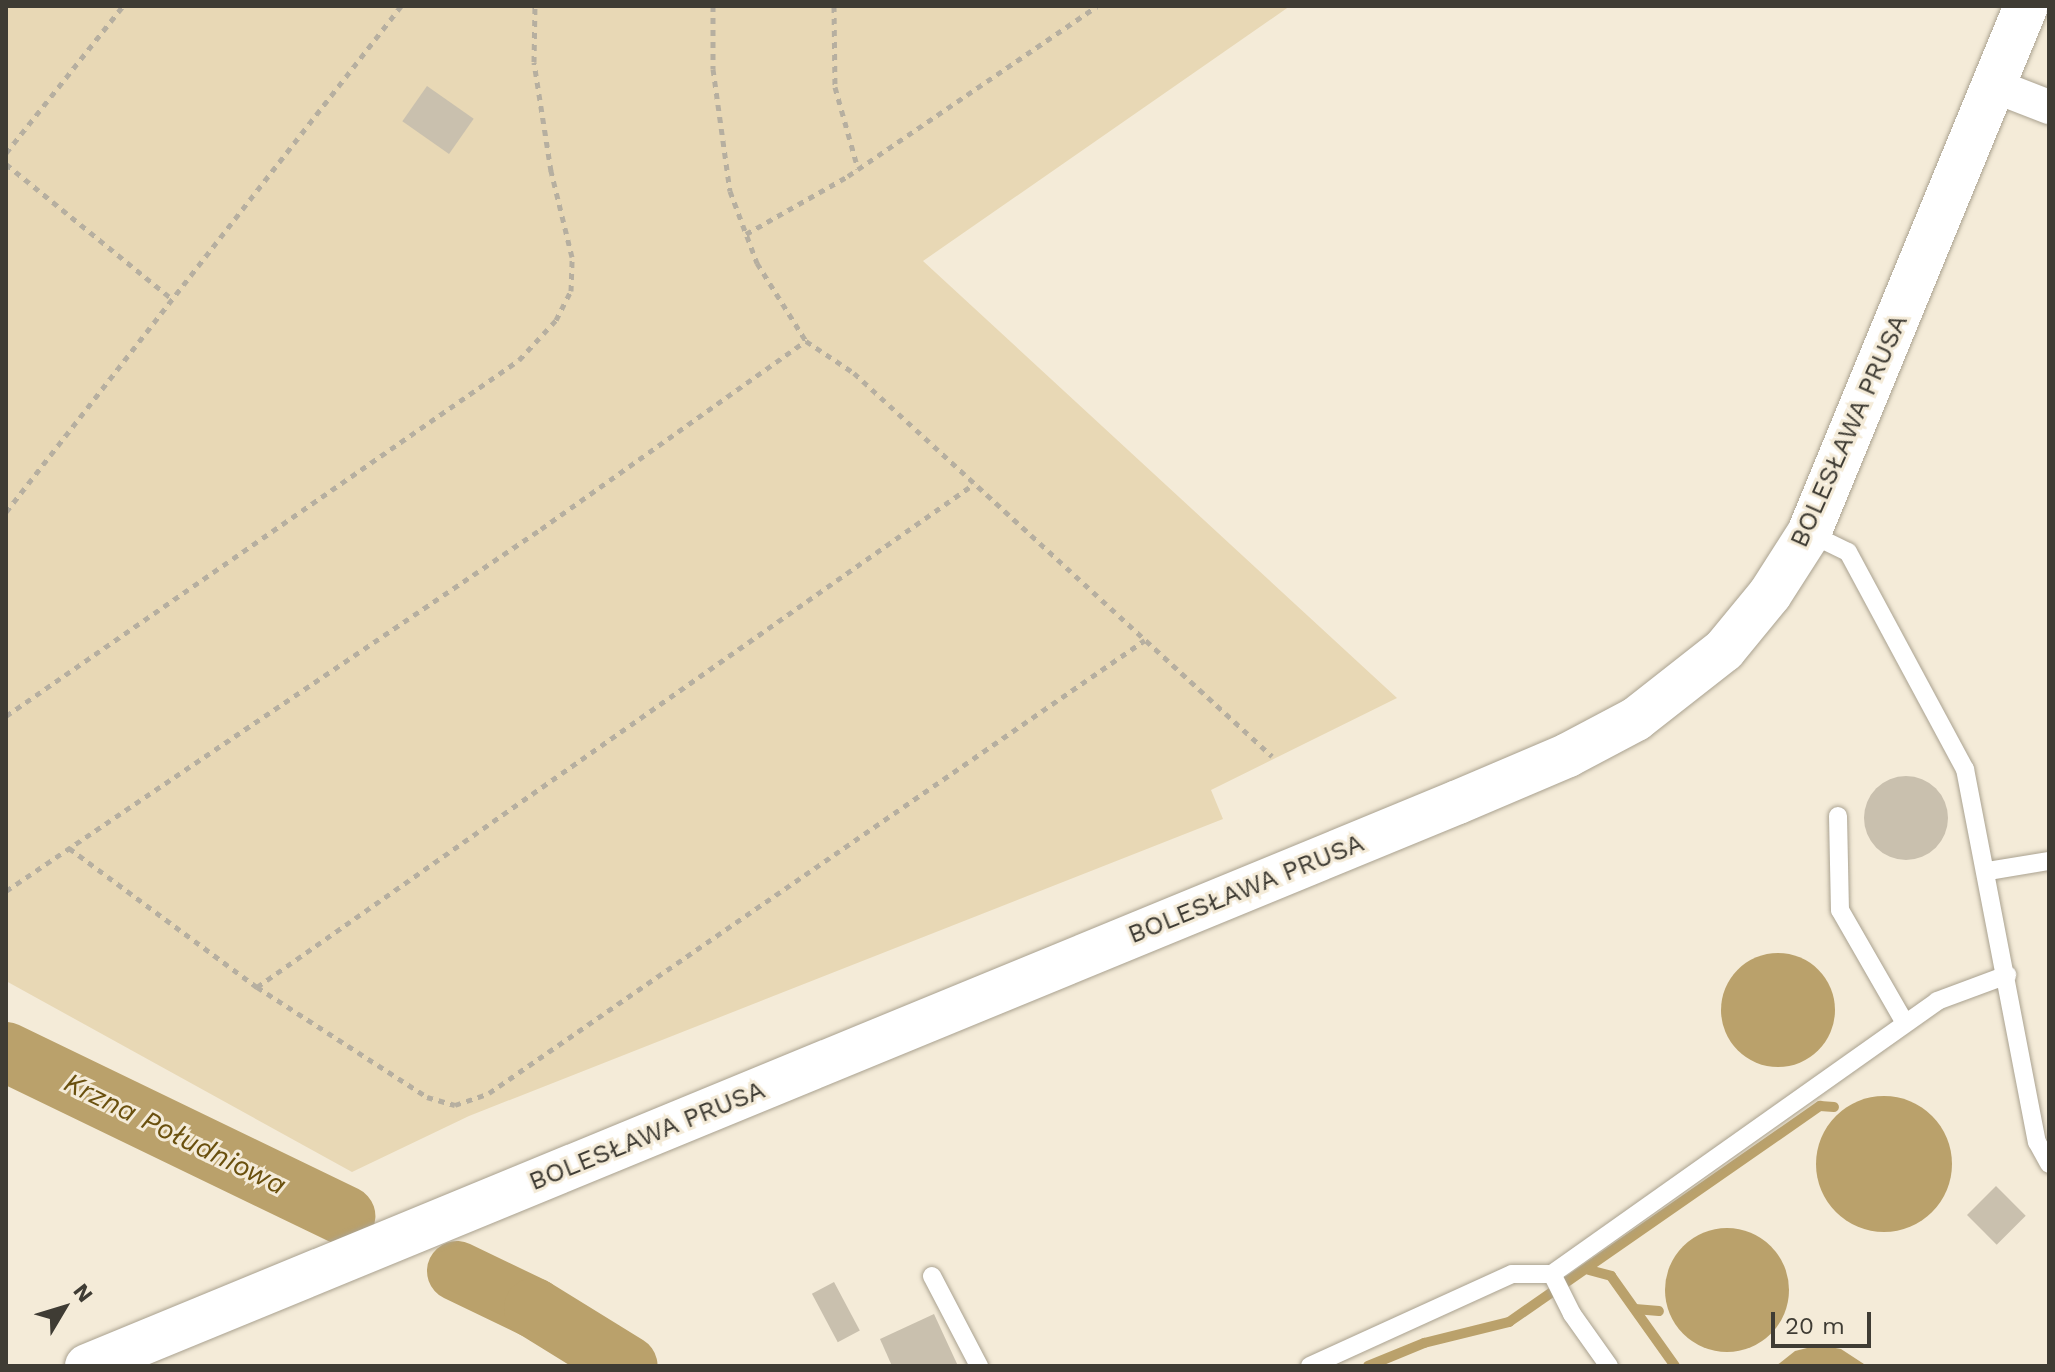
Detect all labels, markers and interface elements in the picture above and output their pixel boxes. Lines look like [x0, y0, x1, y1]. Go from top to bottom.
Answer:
street label: BOLESŁAWA PRUSA [1783, 309, 1915, 553]
street label: BOLESŁAWA PRUSA [1123, 827, 1369, 951]
water label: Krzna Południowa [58, 1066, 292, 1202]
street label: BOLESŁAWA PRUSA [524, 1074, 770, 1198]
north arrow [24, 1268, 104, 1348]
text: N [68, 1279, 98, 1307]
scale bar [1775, 1296, 1875, 1346]
text: 20 m [1785, 1312, 1845, 1340]

